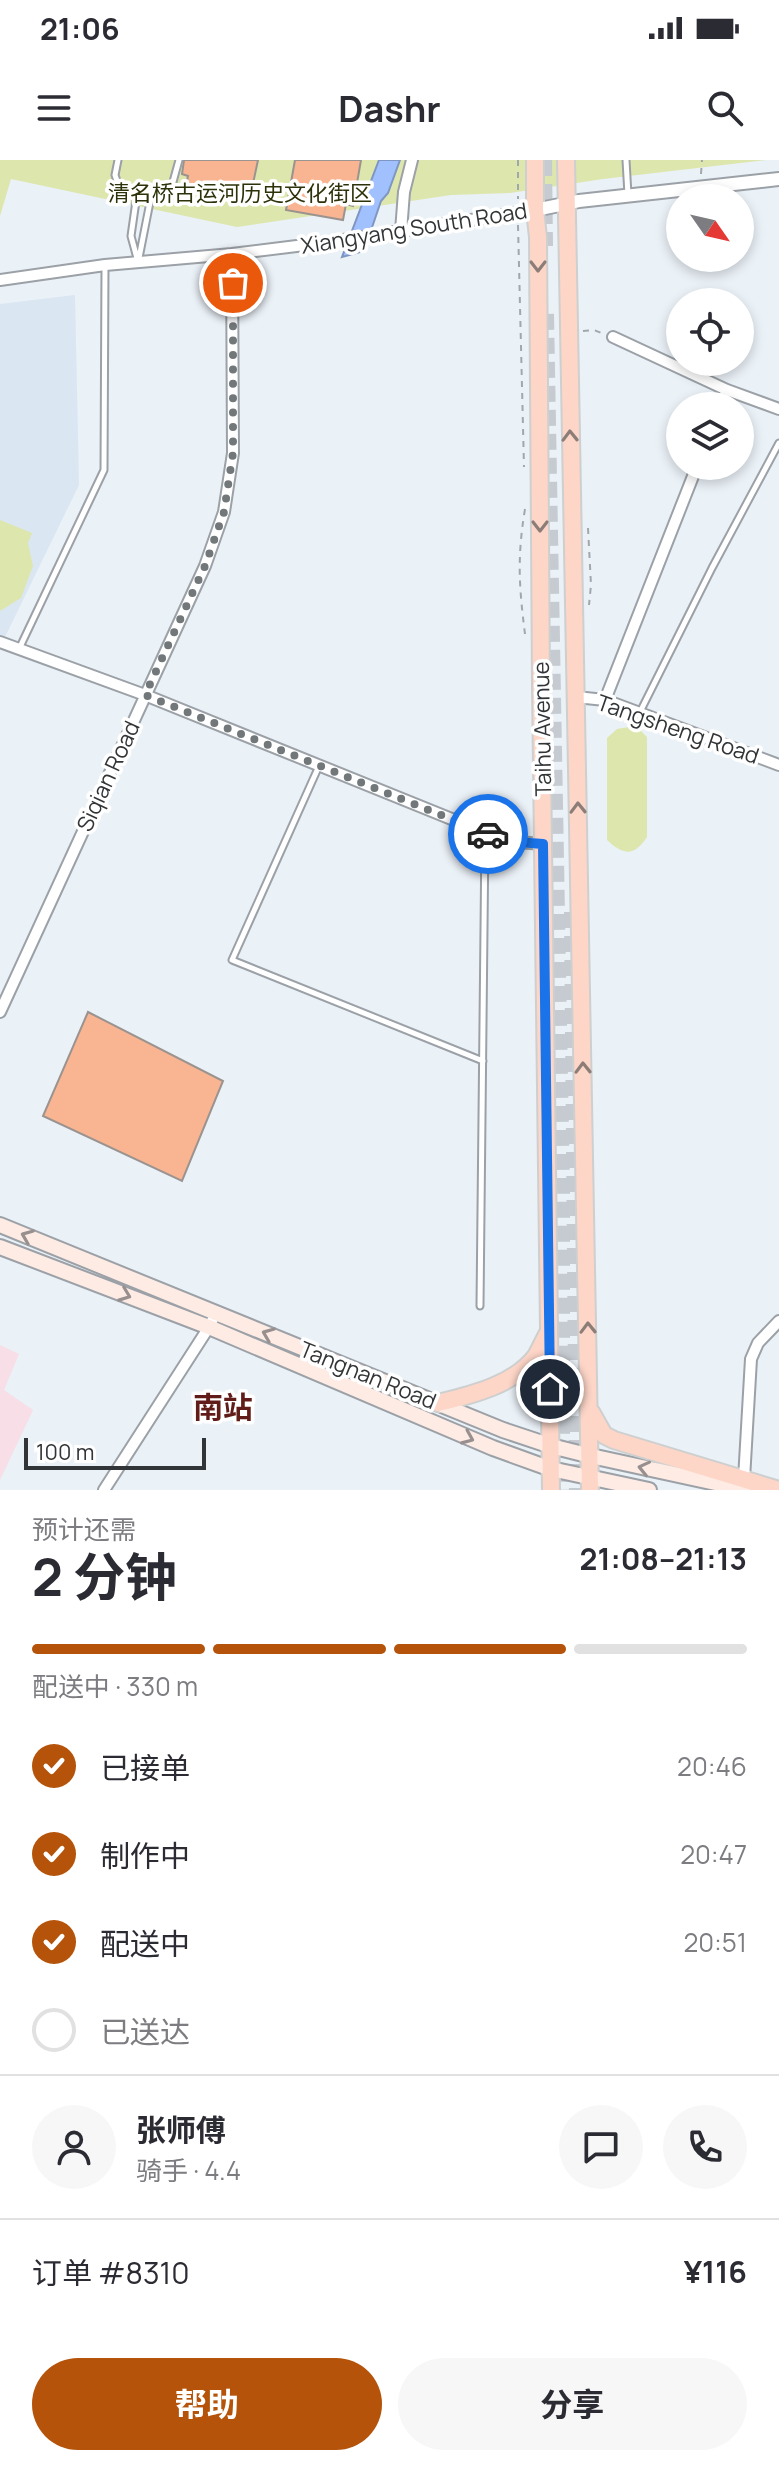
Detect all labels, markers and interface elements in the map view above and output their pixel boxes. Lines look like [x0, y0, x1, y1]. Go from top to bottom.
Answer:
text: 21:06 [40, 8, 120, 49]
text: Dashr [338, 84, 441, 133]
icon: menu [32, 86, 76, 130]
icon: search [703, 86, 747, 130]
park label: 清名桥古运河历史文化街区 [108, 178, 372, 208]
north arrow [666, 184, 754, 272]
map controls [666, 184, 754, 480]
street label: Xiangyang South Road [299, 195, 529, 261]
pin [199, 249, 267, 317]
one-way arrow [529, 260, 547, 273]
icon: bag [211, 261, 255, 305]
button: locate [666, 288, 754, 376]
button: layers [666, 392, 754, 480]
one-way arrow [562, 429, 579, 442]
one-way arrow [531, 520, 549, 533]
street label: Taihu Avenue [526, 661, 558, 797]
street label: Tangsheng Road [593, 687, 763, 771]
street label: Siqian Road [69, 716, 147, 836]
courier [448, 794, 528, 874]
one-way arrow [569, 801, 587, 814]
icon: car [466, 812, 510, 856]
one-way arrow [574, 1061, 592, 1074]
one-way arrow [21, 1229, 35, 1246]
one-way arrow [117, 1285, 131, 1302]
one-way arrow [580, 1321, 597, 1334]
one-way arrow [262, 1327, 276, 1343]
street label: Tangnan Road [295, 1334, 441, 1416]
pin [516, 1355, 584, 1423]
icon: home [528, 1367, 572, 1411]
district label: 南站 [193, 1386, 253, 1427]
one-way arrow [460, 1428, 475, 1444]
scale bar [24, 1434, 206, 1470]
text: 100 m [36, 1437, 94, 1467]
one-way arrow [637, 1460, 651, 1477]
text: 预计还需 [32, 1511, 136, 1547]
text: 21:08–21:13 [580, 1538, 747, 1579]
text: 2 分钟 [32, 1541, 177, 1612]
text: 配送中 · 330 m [32, 1668, 198, 1704]
icon: check [32, 1744, 76, 1788]
text: 已接单 [100, 1747, 190, 1788]
text: 20:46 [677, 1748, 747, 1784]
icon: check [32, 1832, 76, 1876]
text: 制作中 [100, 1835, 190, 1876]
text: 20:47 [680, 1836, 747, 1872]
icon: check [32, 1920, 76, 1964]
text: 配送中 [100, 1923, 190, 1964]
text: 20:51 [683, 1924, 747, 1960]
text: 已送达 [100, 2011, 190, 2052]
button: person [32, 2105, 116, 2189]
button: chat [559, 2105, 643, 2189]
button: phone [663, 2105, 747, 2189]
text: 张师傅 [136, 2109, 226, 2150]
text: 骑手 · 4.4 [136, 2152, 241, 2188]
text: ¥116 [684, 2251, 747, 2292]
text: 订单 #8310 [32, 2252, 190, 2293]
button: 帮助 [32, 2358, 382, 2450]
button: 分享 [398, 2358, 747, 2450]

